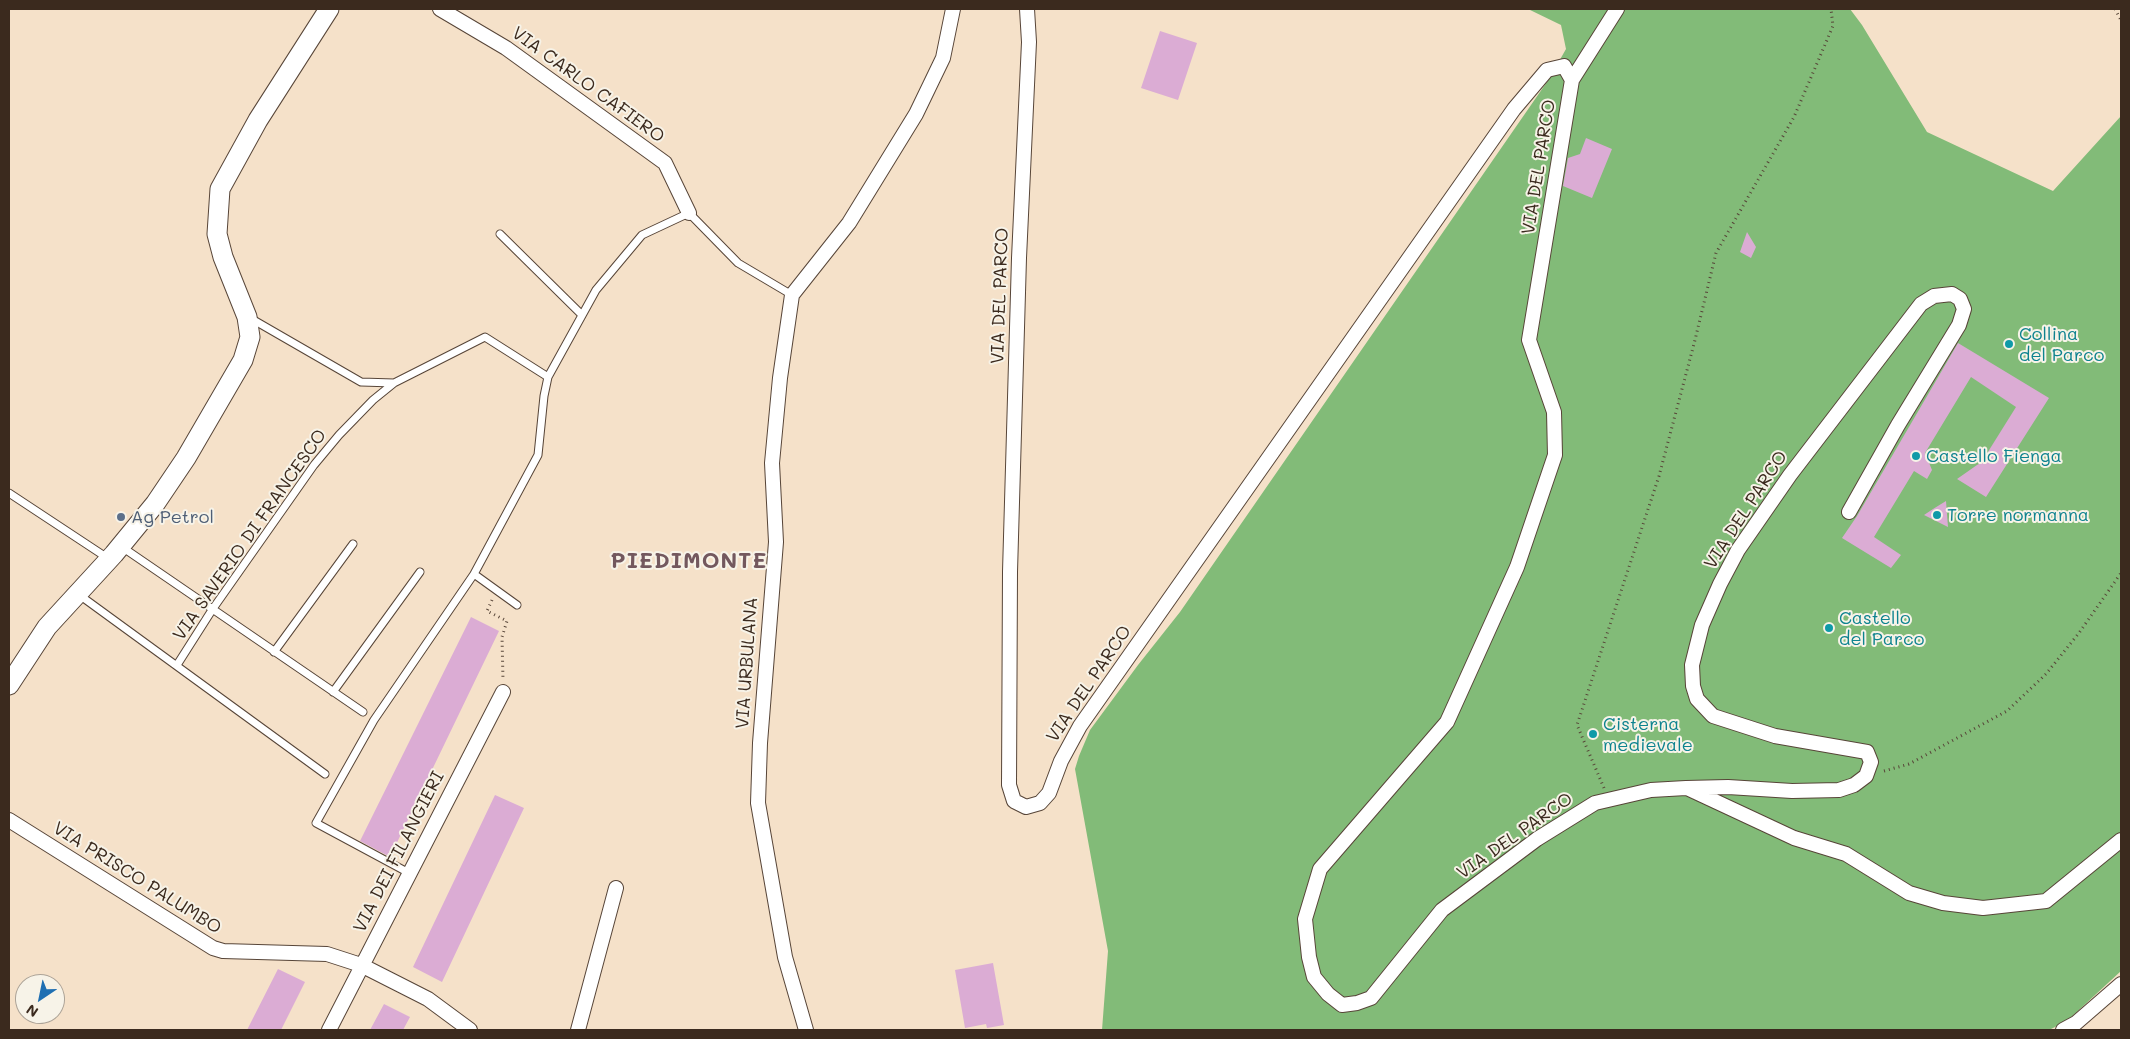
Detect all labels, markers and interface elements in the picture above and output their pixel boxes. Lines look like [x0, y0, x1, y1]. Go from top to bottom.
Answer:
street label: VIA CARLO CAFIERO [507, 22, 669, 148]
street label: VIA DEL PARCO [1518, 98, 1560, 236]
street label: VIA DEL PARCO [987, 228, 1013, 364]
place label: Collina del Parco [2019, 323, 2104, 366]
marker: Collina del Parco [2003, 338, 2015, 350]
street label: VIA SAVERIO DI FRANCESCO [169, 425, 331, 645]
place label: Castello Fienga [1926, 445, 2062, 467]
street label: VIA DEL PARCO [1700, 447, 1792, 573]
marker: Castello Fienga [1910, 450, 1922, 462]
place label: Torre normanna [1947, 504, 2089, 526]
place label: Ag Petrol [131, 506, 214, 528]
marker: Torre normanna [1931, 509, 1943, 521]
marker: Ag Petrol [115, 511, 127, 523]
district label: PIEDIMONTE [609, 548, 769, 574]
street label: VIA URBULANA [732, 596, 762, 730]
place label: Castello del Parco [1839, 607, 1924, 650]
street label: VIA DEL PARCO [1042, 621, 1136, 747]
marker: Castello del Parco [1823, 622, 1835, 634]
place label: Cisterna medievale [1603, 713, 1693, 756]
marker: Cisterna medievale [1587, 728, 1599, 740]
street label: VIA DEI FILANGIERI [349, 768, 449, 936]
street label: VIA DEL PARCO [1453, 788, 1577, 884]
street label: VIA PRISCO PALUMBO [49, 817, 225, 939]
north arrow [15, 974, 65, 1024]
text: N [22, 1000, 42, 1022]

